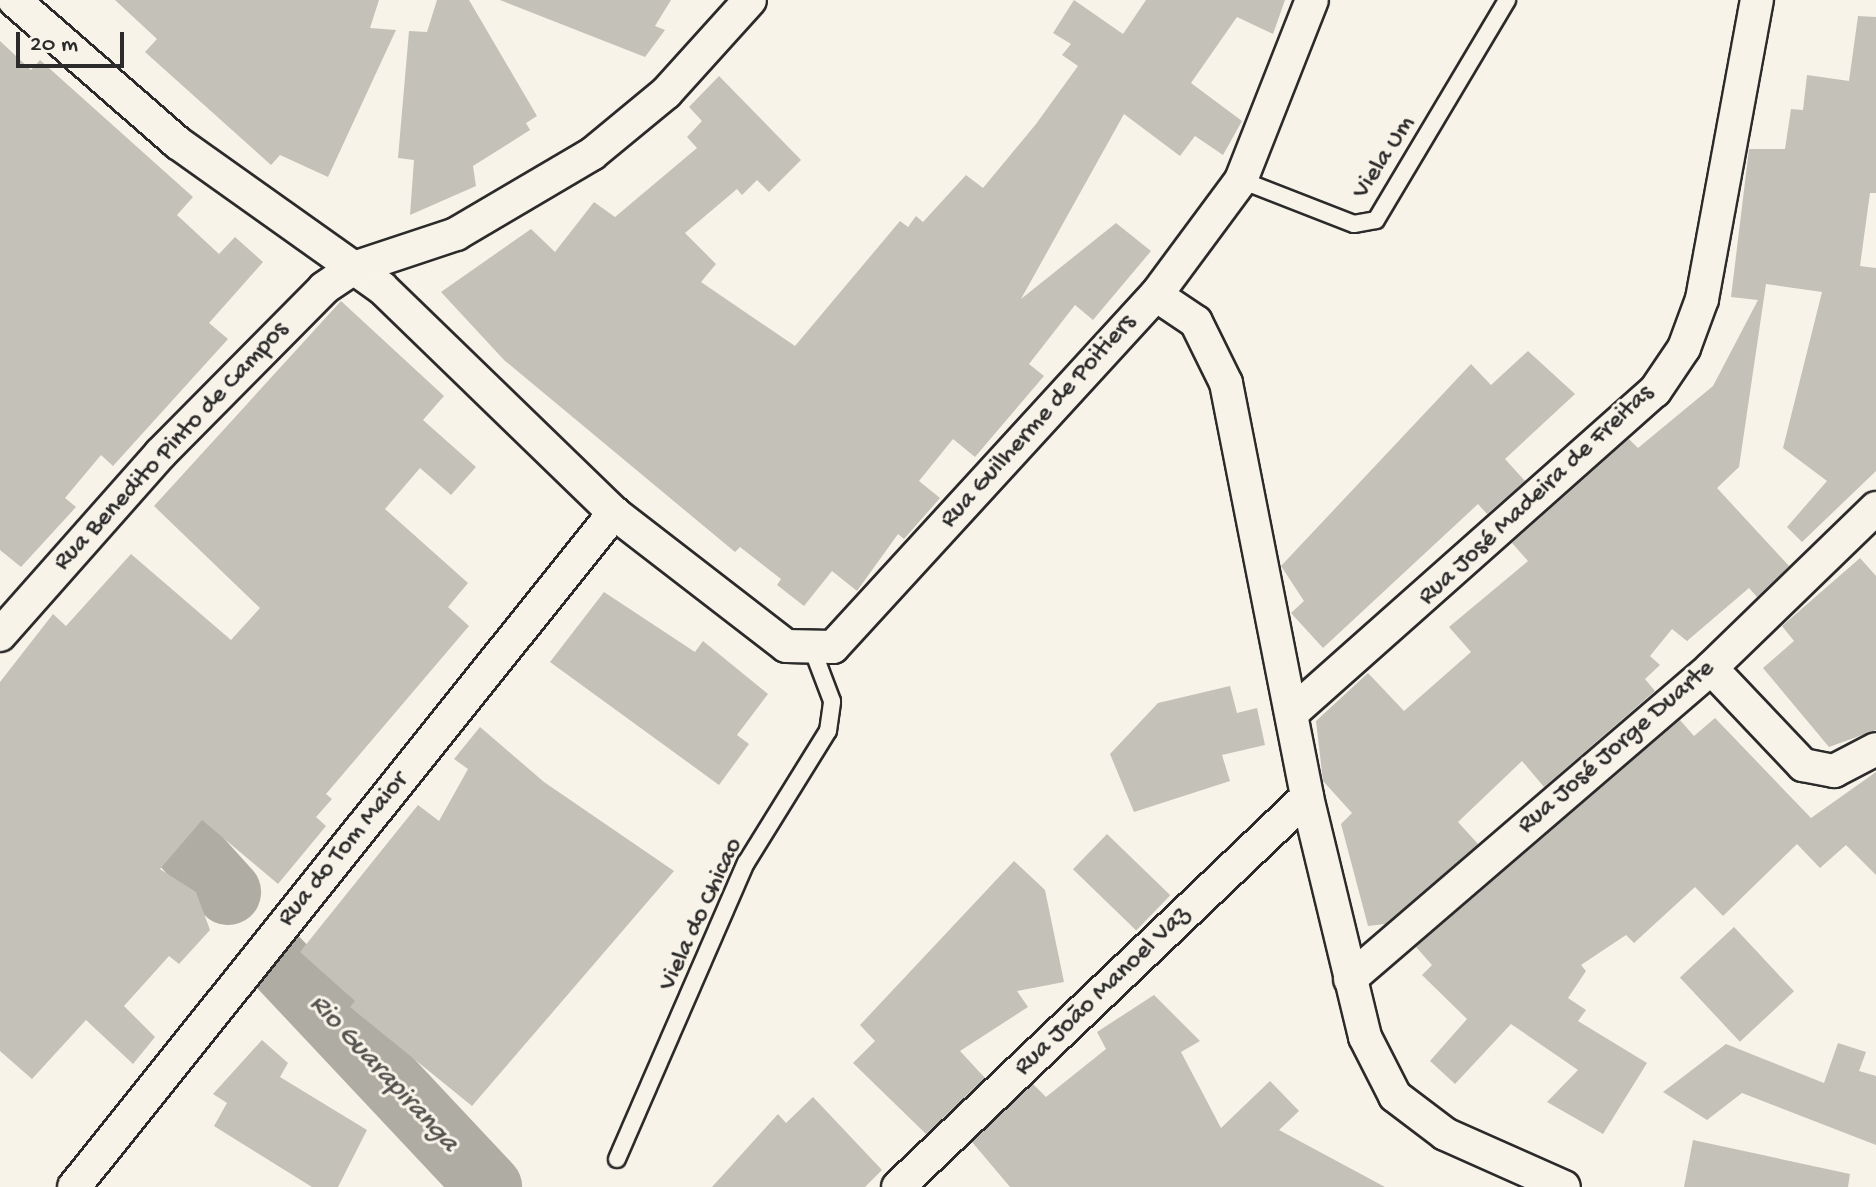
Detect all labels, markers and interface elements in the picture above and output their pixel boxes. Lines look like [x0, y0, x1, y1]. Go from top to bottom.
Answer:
scale bar [20, 16, 128, 66]
text: 20 m [30, 31, 78, 60]
street label: Viela Um [1347, 110, 1423, 206]
street label: Rua Guilherme de Poitiers [934, 308, 1144, 536]
street label: Rua Benedito Pinto de Campos [48, 316, 296, 578]
street label: Rua José Madeira de Freitas [1413, 379, 1661, 613]
street label: Rua José Jorge Duarte [1512, 654, 1722, 842]
street label: Rua do Tom Maior [272, 766, 416, 934]
street label: Viela do Chicao [653, 834, 751, 996]
street label: Rua João Manoel Vaz [1009, 900, 1197, 1084]
water label: Rio Guarapiranga [301, 988, 465, 1160]

